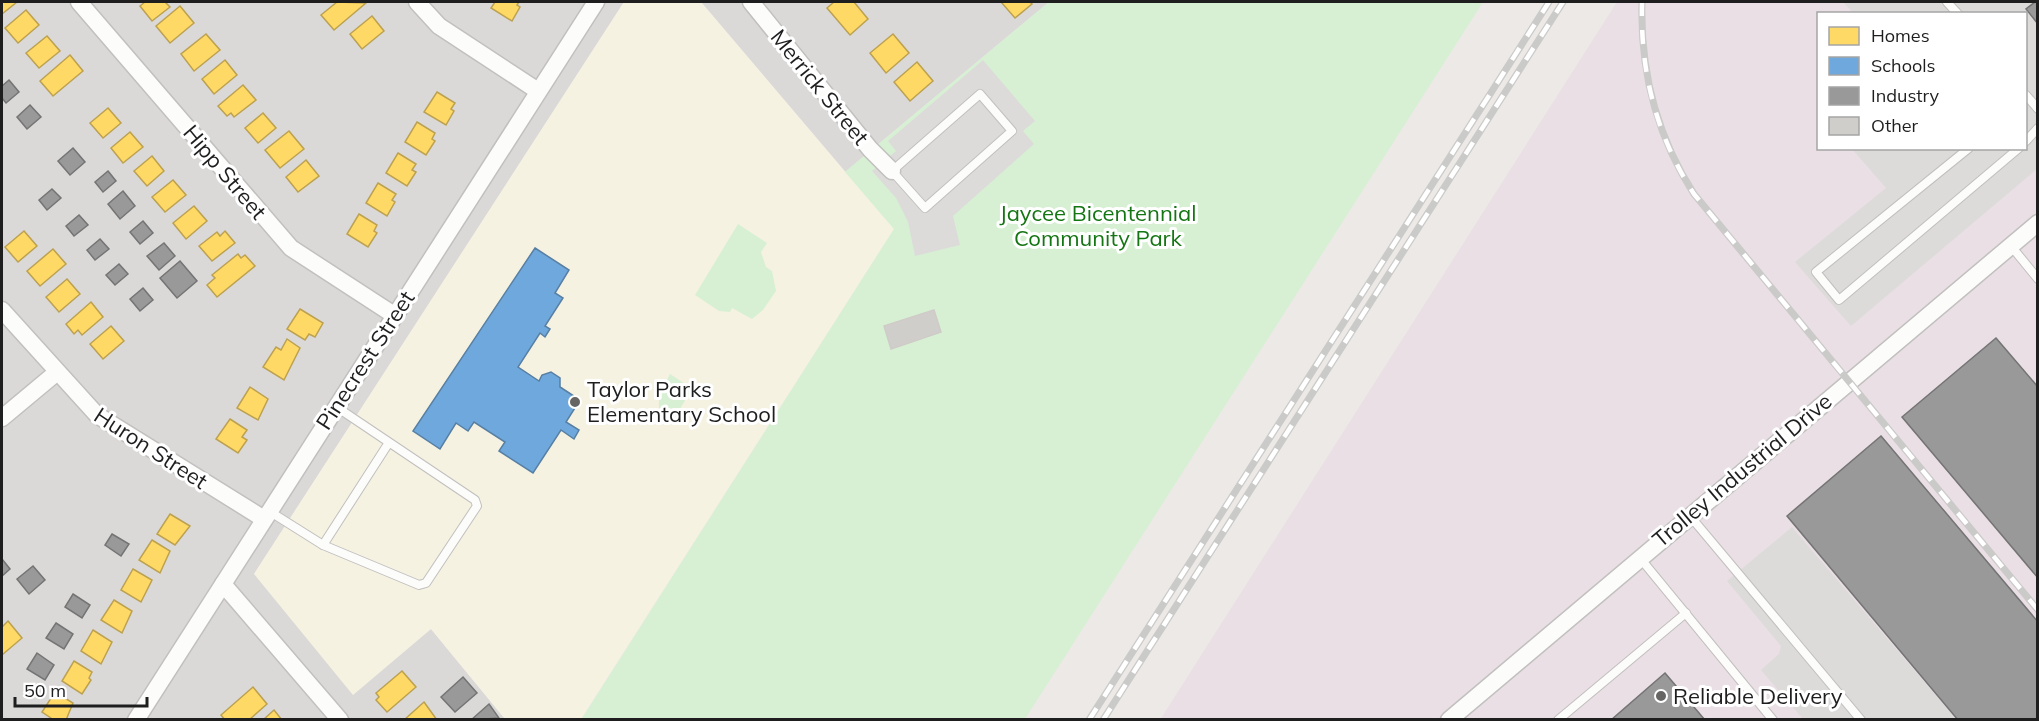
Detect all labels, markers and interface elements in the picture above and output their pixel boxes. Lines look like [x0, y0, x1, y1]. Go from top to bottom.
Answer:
legend [1817, 12, 2027, 150]
street label: Merrick Street [765, 23, 875, 151]
text: Homes [1871, 24, 1930, 47]
text: Schools [1871, 54, 1936, 77]
text: Industry [1871, 84, 1940, 107]
text: Other [1871, 114, 1919, 137]
street label: Hipp Street [177, 119, 273, 225]
park label: Jaycee Bicentennial Community Park [1000, 199, 1196, 252]
street label: Pinecrest Street [310, 285, 421, 435]
place label: Taylor Parks Elementary School [587, 375, 776, 428]
street label: Trolley Industrial Drive [1647, 387, 1837, 553]
marker: Taylor Parks Elementary School [568, 395, 582, 409]
street label: Huron Street [89, 401, 213, 495]
scale bar [15, 670, 147, 708]
text: 50 m [24, 679, 66, 702]
place label: Reliable Delivery [1673, 682, 1843, 710]
marker: Reliable Delivery [1654, 689, 1668, 703]

